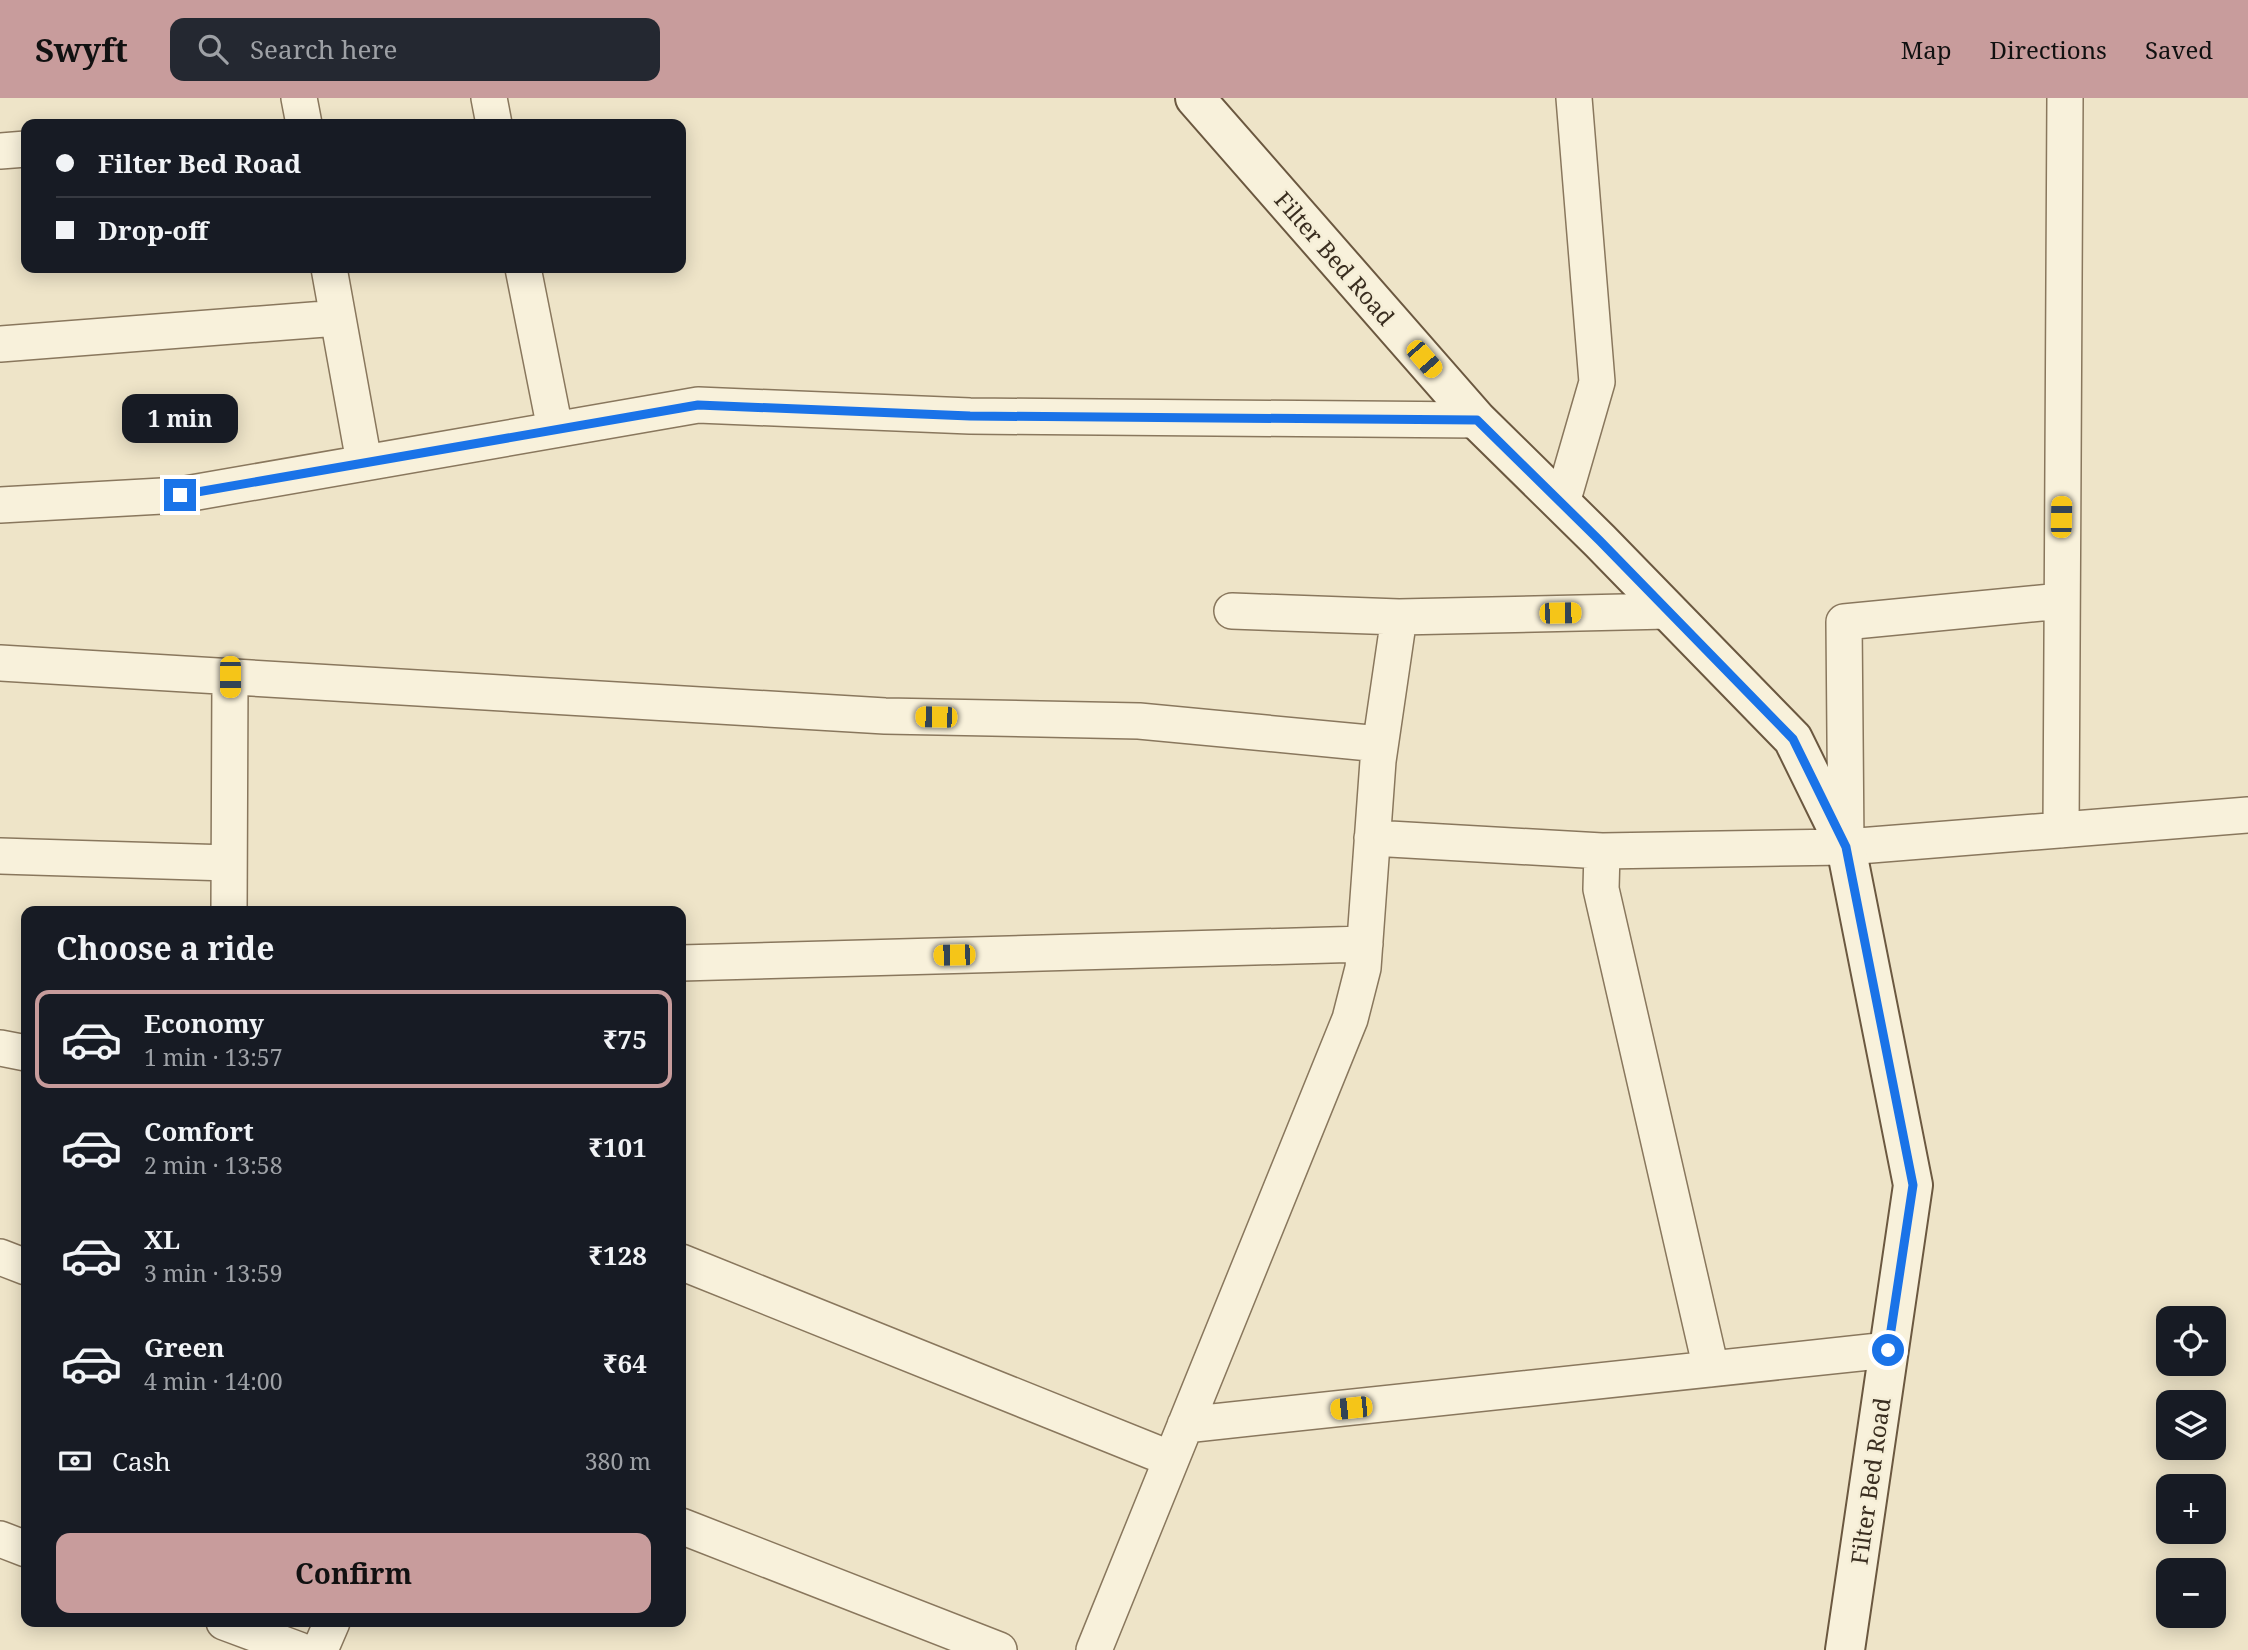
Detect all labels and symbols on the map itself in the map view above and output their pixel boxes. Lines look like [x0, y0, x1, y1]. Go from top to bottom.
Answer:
street label: Filter Bed Road [1268, 184, 1402, 332]
car [1403, 336, 1446, 382]
callout: 1 min [122, 394, 238, 442]
route end [164, 479, 196, 511]
car [2051, 496, 2072, 538]
car [1539, 602, 1582, 624]
car [220, 656, 241, 698]
car [915, 706, 958, 728]
car [933, 944, 976, 966]
route start [1872, 1334, 1904, 1366]
car [1330, 1395, 1373, 1421]
street label: Filter Bed Road [1842, 1396, 1898, 1566]

